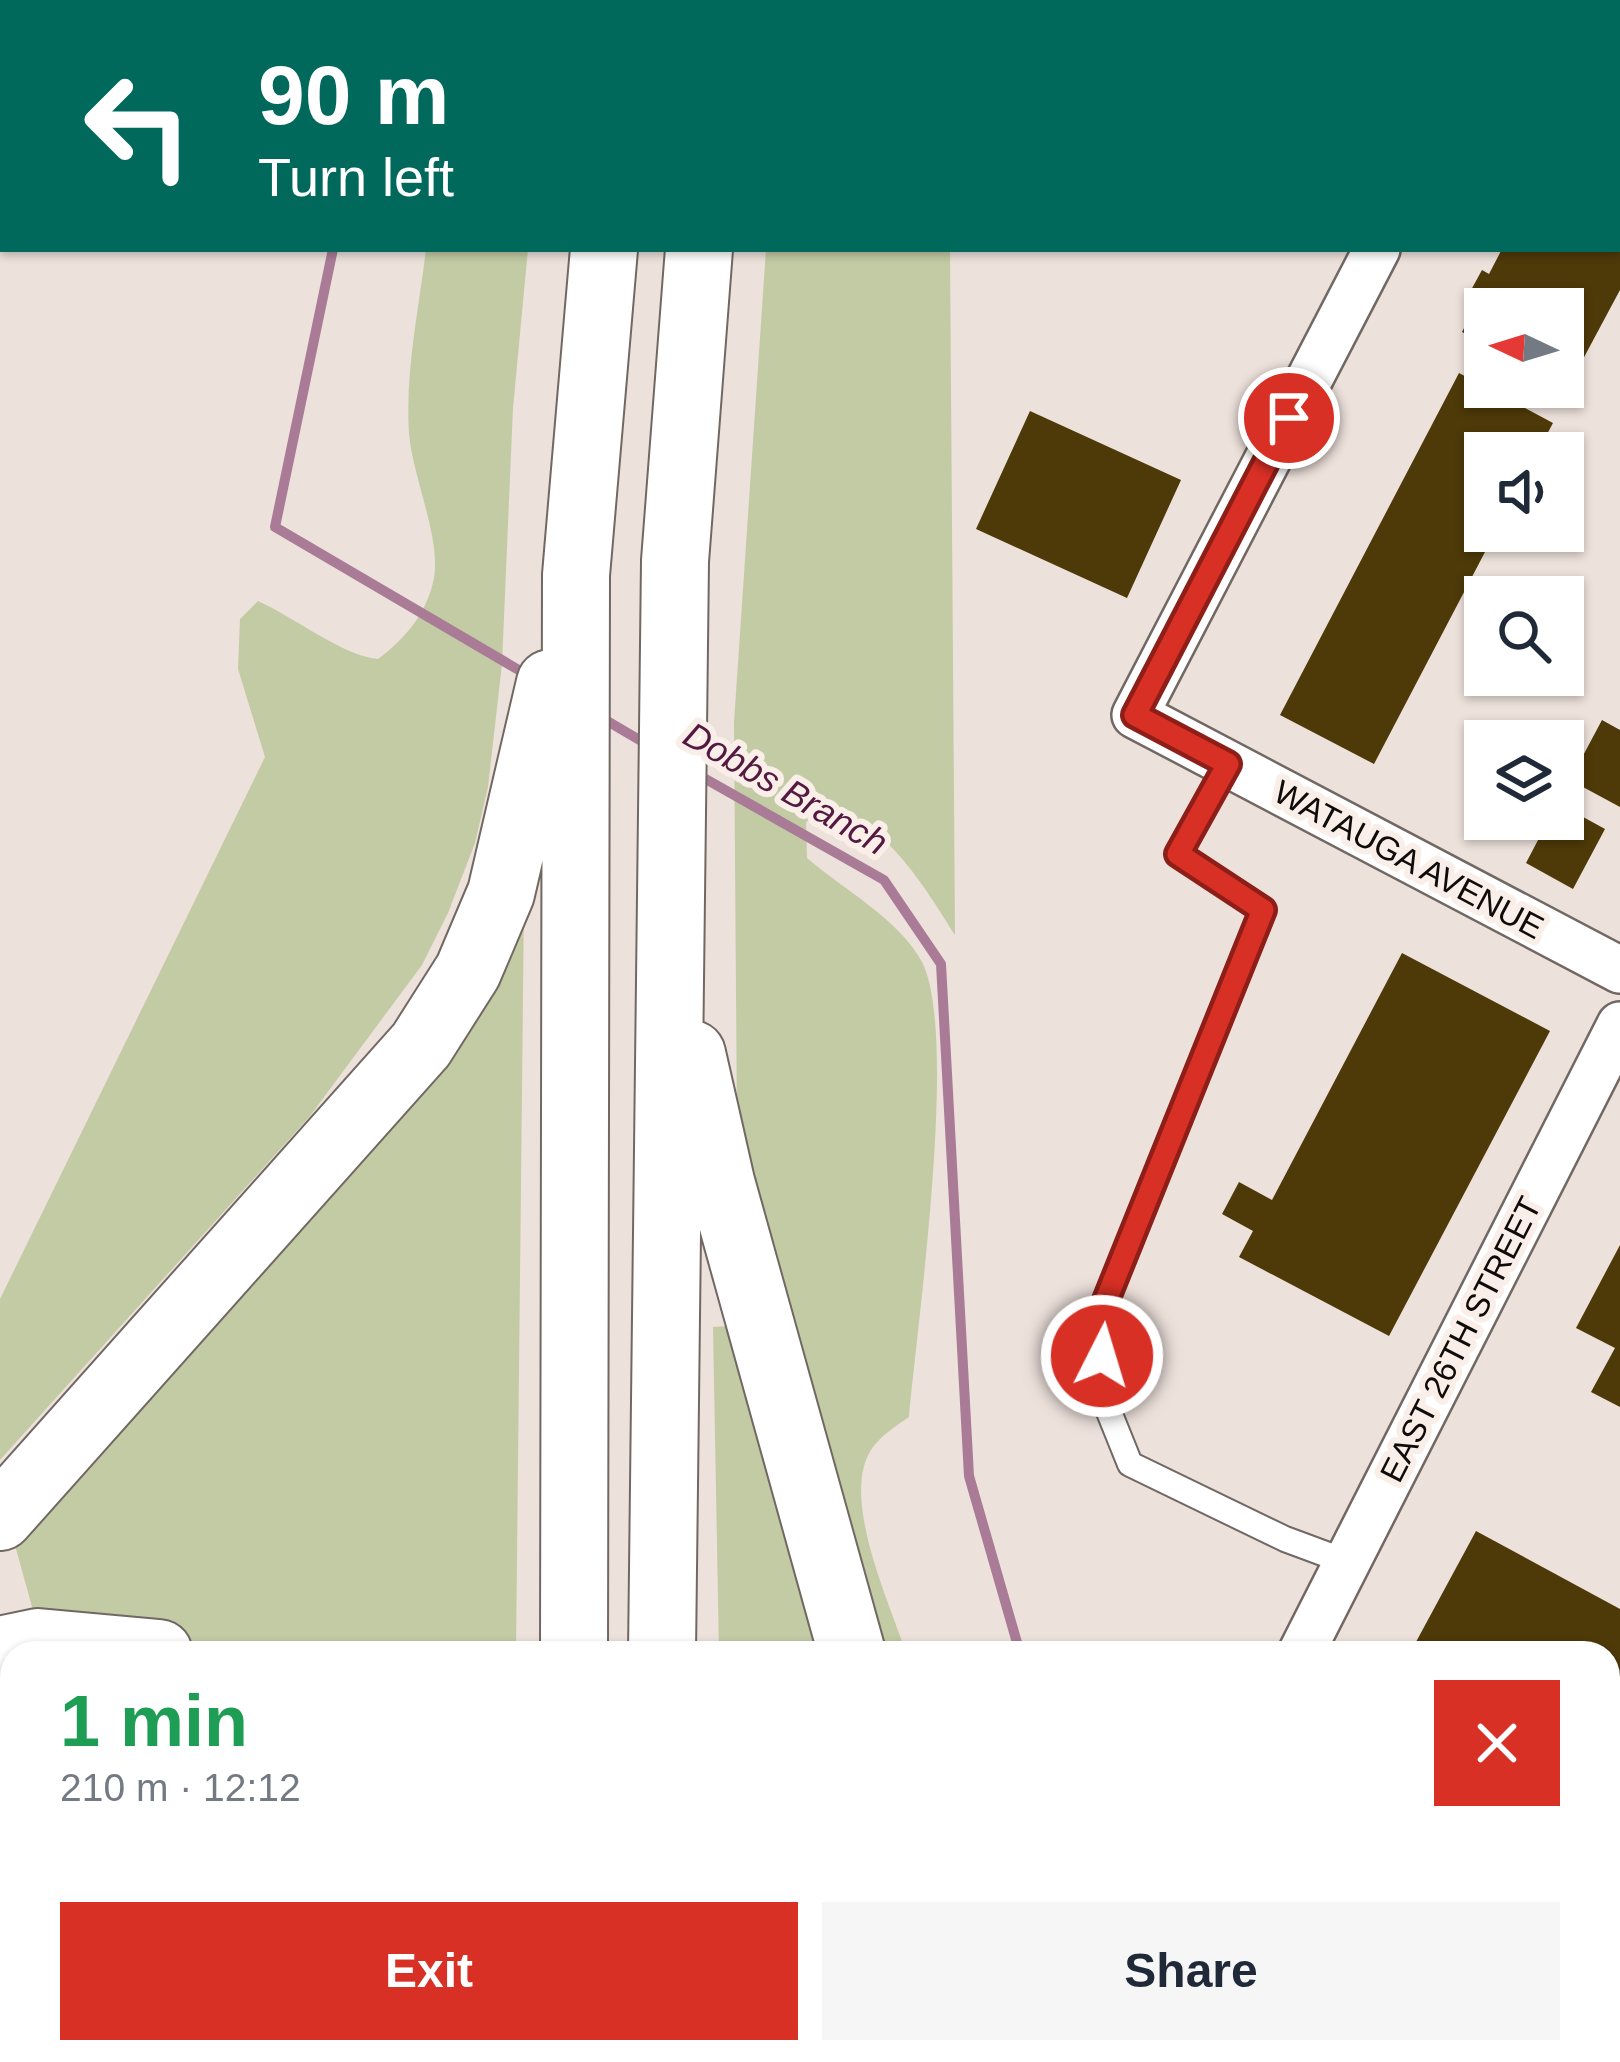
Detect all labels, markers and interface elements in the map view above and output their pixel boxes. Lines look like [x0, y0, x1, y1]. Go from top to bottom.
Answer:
icon: left [60, 48, 216, 204]
text: 90 m [258, 48, 449, 142]
text: Turn left [258, 147, 454, 207]
north arrow [1464, 288, 1584, 408]
map controls [1464, 288, 1584, 840]
pin [1238, 367, 1340, 469]
icon: arrive [1256, 385, 1322, 451]
button: sound [1464, 432, 1584, 552]
button: search [1464, 576, 1584, 696]
water label: Dobbs Branch [677, 714, 895, 863]
button: layers [1464, 720, 1584, 840]
street label: WATAUGA AVENUE [1268, 773, 1550, 946]
street label: EAST 26TH STREET [1373, 1191, 1548, 1488]
position arrow [1039, 1293, 1165, 1419]
button: close [1434, 1680, 1560, 1806]
text: 1 min [60, 1681, 248, 1761]
text: 210 m · 12:12 [60, 1766, 301, 1809]
button: Exit [60, 1902, 798, 2040]
button: Share [822, 1902, 1560, 2040]

